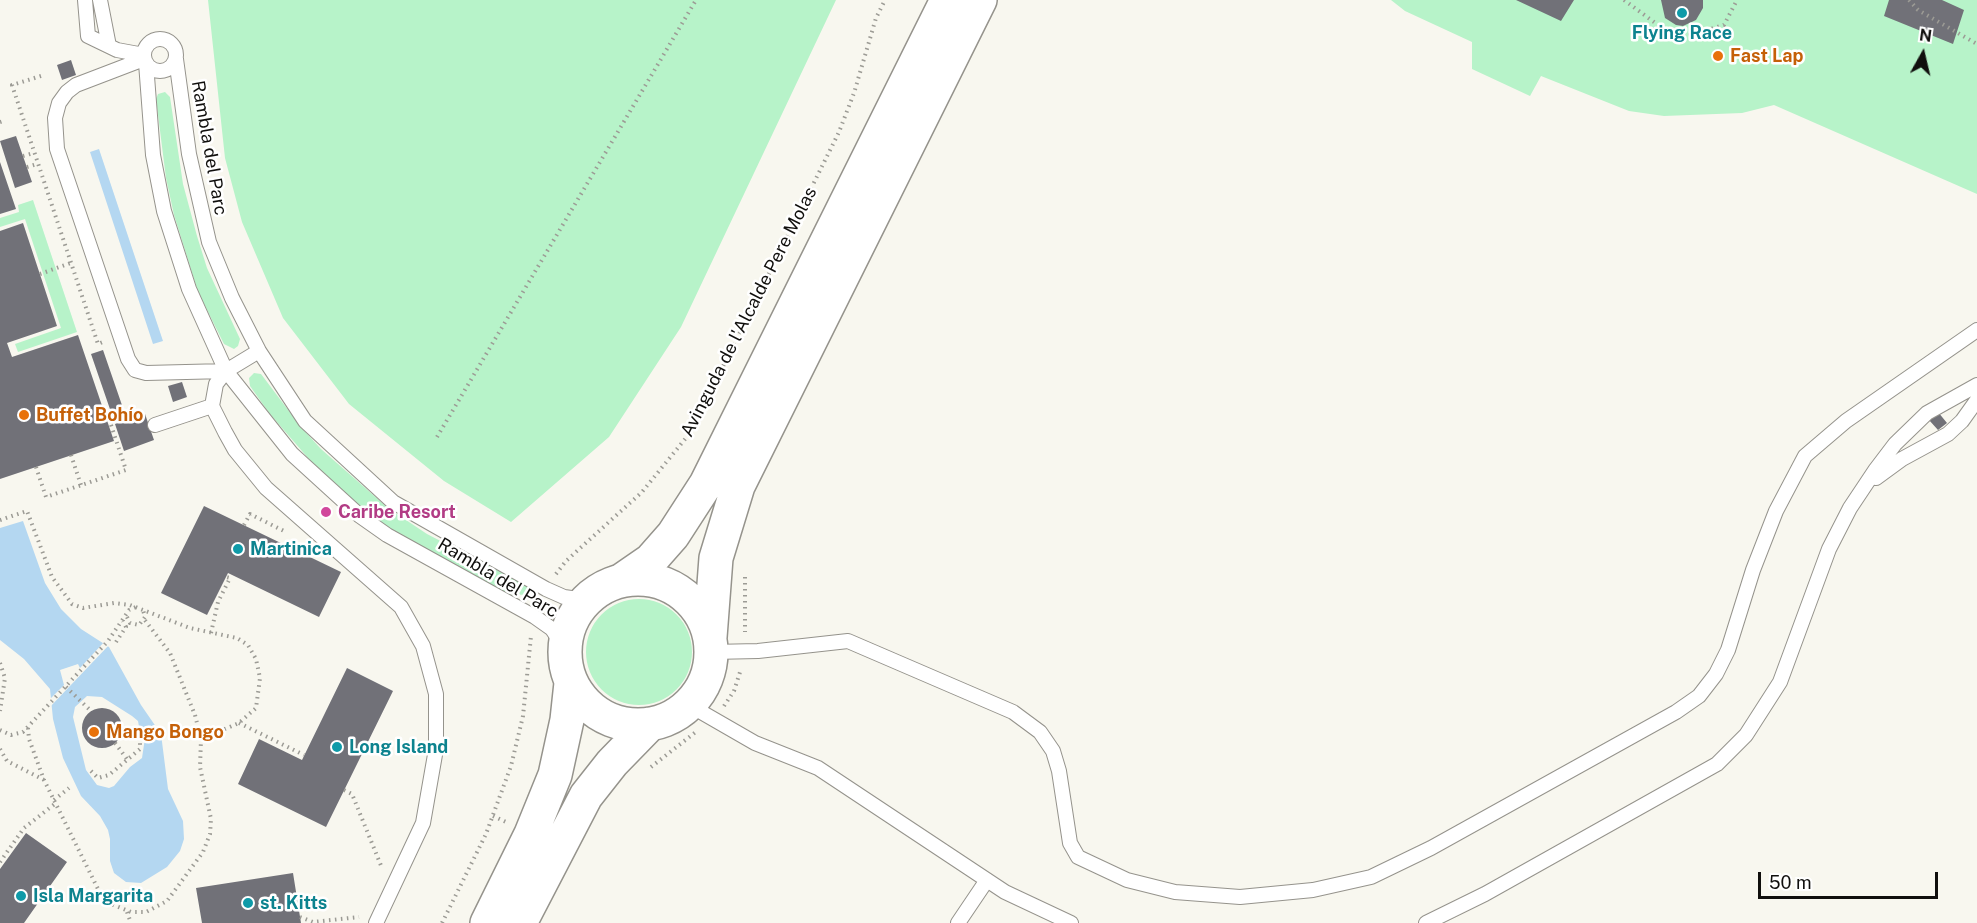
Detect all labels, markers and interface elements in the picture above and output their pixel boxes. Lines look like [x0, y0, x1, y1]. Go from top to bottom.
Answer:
marker: Flying Race [1675, 6, 1689, 20]
place label: Flying Race [1632, 22, 1732, 44]
north arrow [1893, 24, 1953, 84]
text: N [1918, 25, 1933, 46]
place label: Fast Lap [1730, 45, 1803, 67]
marker: Fast Lap [1711, 49, 1725, 63]
street label: Rambla del Parc [187, 79, 231, 217]
street label: Avinguda de l'Alcalde Pere Molas [676, 183, 822, 441]
place label: Buffet Bohío [36, 404, 143, 426]
marker: Buffet Bohío [17, 408, 31, 422]
place label: Caribe Resort [338, 501, 456, 523]
marker: Caribe Resort [319, 505, 333, 519]
street label: Rambla del Parc [434, 534, 562, 622]
place label: Martinica [250, 538, 332, 560]
marker: Martinica [231, 542, 245, 556]
place label: Mango Bongo [106, 721, 224, 743]
marker: Mango Bongo [87, 725, 101, 739]
place label: Long Island [349, 736, 448, 758]
marker: Long Island [330, 740, 344, 754]
scale bar [1761, 860, 1941, 898]
text: 50 m [1769, 872, 1812, 893]
place label: Isla Margarita [33, 885, 153, 907]
marker: Isla Margarita [14, 889, 28, 903]
place label: st. Kitts [260, 892, 327, 914]
marker: st. Kitts [241, 896, 255, 910]

